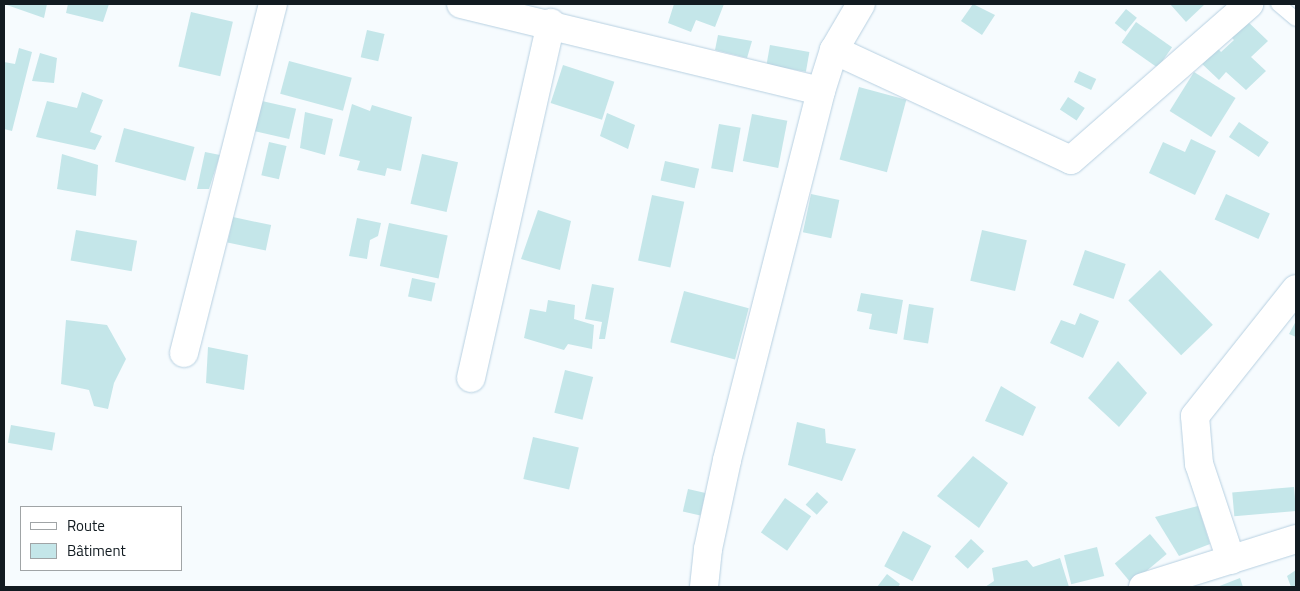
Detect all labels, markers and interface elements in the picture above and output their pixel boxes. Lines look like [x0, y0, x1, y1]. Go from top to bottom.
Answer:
legend [20, 506, 182, 571]
text: Route [67, 514, 105, 537]
text: Bâtiment [67, 539, 126, 562]

